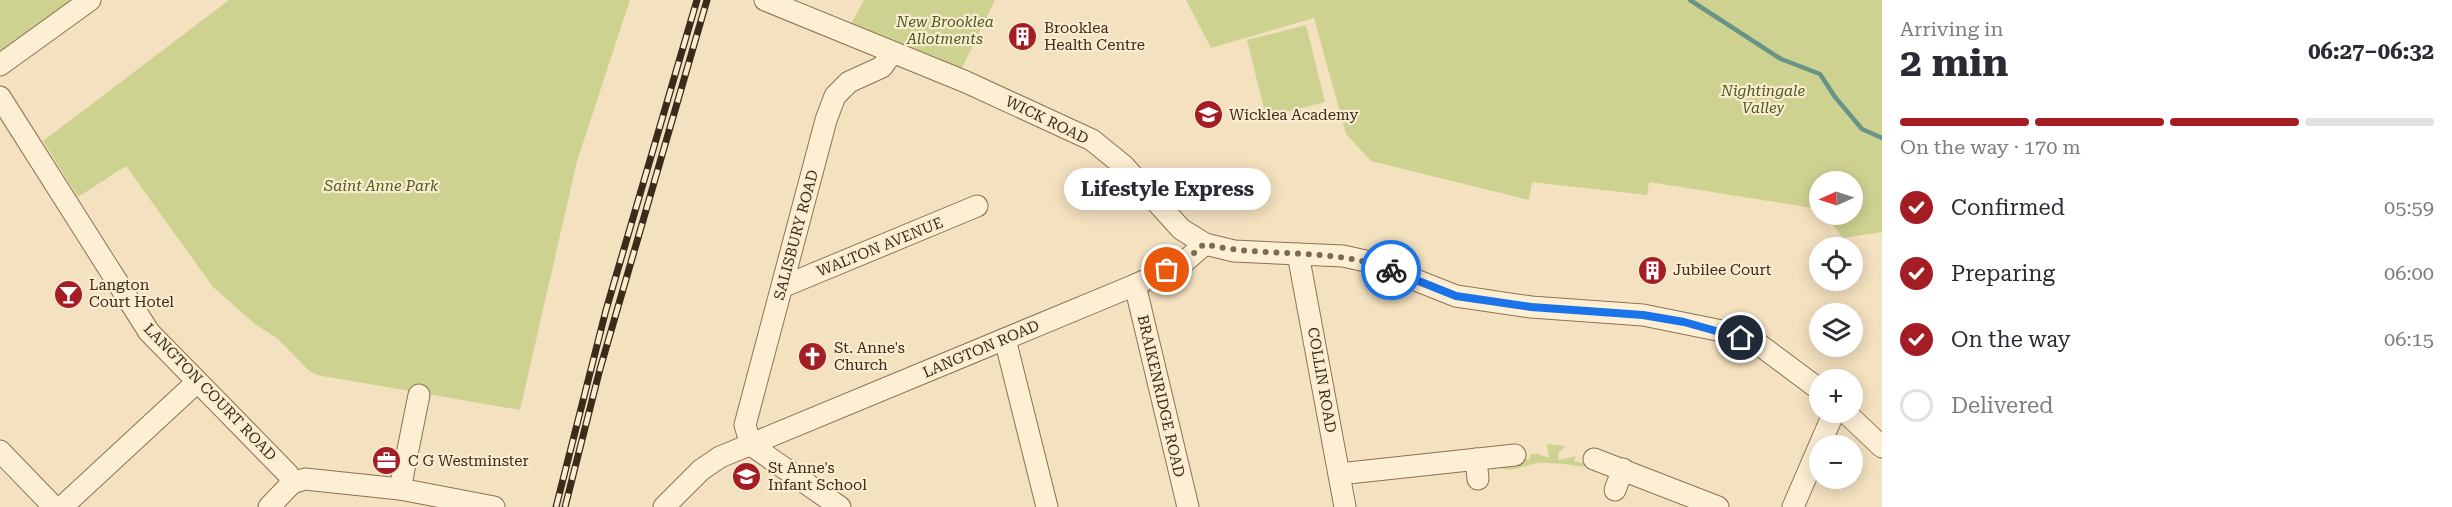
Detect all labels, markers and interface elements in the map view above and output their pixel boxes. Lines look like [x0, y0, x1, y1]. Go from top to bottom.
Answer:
park label: New Brooklea Allotments [895, 13, 994, 48]
text: Arriving in [1900, 17, 2003, 41]
place label: Brooklea Health Centre [1044, 19, 1145, 54]
building icon: Brooklea Health Centre [1007, 21, 1039, 53]
text: 06:27–06:32 [2308, 39, 2434, 64]
text: 2 min [1900, 40, 2008, 86]
park label: Nightingale Valley [1720, 82, 1805, 117]
street label: WICK ROAD [1002, 92, 1092, 148]
school or university icon: Wicklea Academy [1192, 99, 1224, 131]
place label: Wicklea Academy [1229, 106, 1358, 124]
text: On the way · 170 m [1900, 135, 2081, 159]
street label: SALISBURY ROAD [770, 168, 822, 302]
callout: Lifestyle Express [1064, 168, 1270, 210]
north arrow [1809, 171, 1863, 225]
map controls [1809, 171, 1863, 489]
park label: Saint Anne Park [323, 177, 439, 195]
text: Lifestyle Express [1081, 177, 1254, 201]
icon: check [1900, 191, 1933, 224]
text: Confirmed [1951, 195, 2065, 220]
text: 05:59 [2384, 195, 2434, 219]
street label: WALTON AVENUE [814, 213, 946, 281]
button: locate [1809, 237, 1863, 291]
courier [1361, 240, 1421, 300]
pin [1141, 244, 1192, 295]
icon: bag [1150, 253, 1183, 286]
icon: bike [1375, 254, 1408, 287]
building icon: Jubilee Court [1636, 254, 1668, 286]
icon: check [1900, 257, 1933, 290]
place label: Jubilee Court [1673, 261, 1772, 279]
text: Preparing [1951, 261, 2055, 286]
text: 06:00 [2384, 261, 2434, 285]
place label: Langton Court Hotel [89, 276, 174, 311]
bar icon: Langton Court Hotel [52, 278, 84, 310]
button: layers [1809, 303, 1863, 357]
pin [1715, 312, 1766, 363]
street label: BRAIKENRIDGE ROAD [1134, 313, 1188, 479]
street label: LANGTON ROAD [920, 316, 1042, 382]
street label: LANGTON COURT ROAD [140, 320, 280, 464]
icon: home [1724, 321, 1757, 354]
icon: check [1900, 323, 1933, 356]
street label: COLLIN ROAD [1304, 326, 1340, 434]
text: On the way [1951, 327, 2071, 352]
text: 06:15 [2384, 327, 2434, 351]
place label: St. Anne's Church [834, 339, 905, 374]
church icon: St. Anne's Church [797, 341, 829, 373]
button: + [1809, 369, 1863, 423]
text: Delivered [1951, 393, 2053, 418]
button: − [1809, 435, 1863, 489]
office icon: C G Westminster [371, 445, 403, 477]
place label: C G Westminster [408, 452, 529, 470]
place label: St Anne's Infant School [768, 459, 867, 494]
school or university icon: St Anne's Infant School [731, 461, 763, 493]

